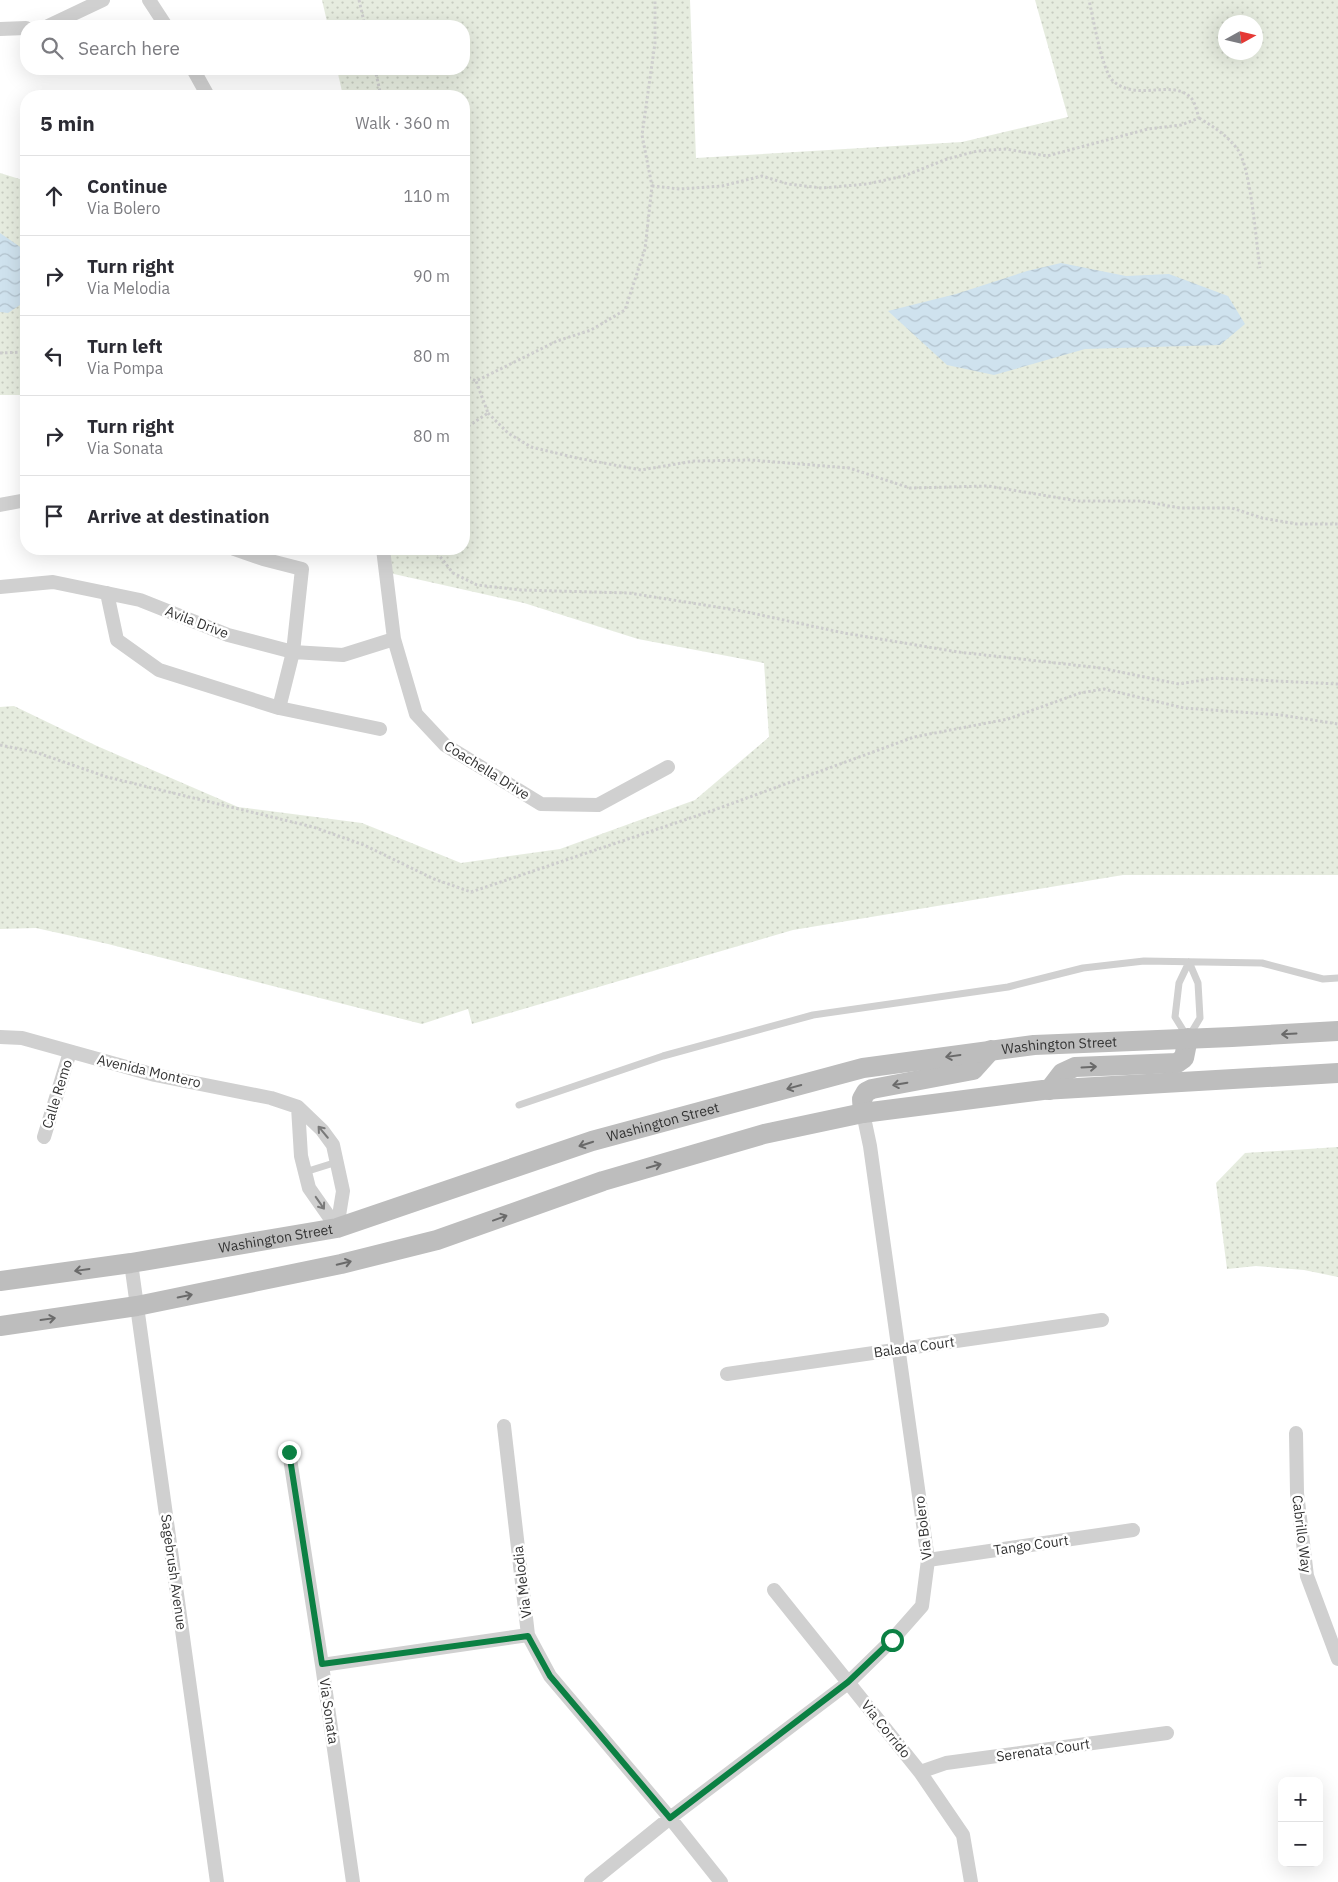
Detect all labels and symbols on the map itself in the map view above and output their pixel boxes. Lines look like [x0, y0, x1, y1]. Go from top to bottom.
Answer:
north arrow [1218, 15, 1263, 60]
street label: Avila Drive [163, 602, 231, 642]
street label: Coachella Drive [441, 737, 533, 804]
one-way arrow [1282, 1029, 1298, 1039]
street label: Washington Street [1000, 1033, 1117, 1058]
street label: Avenida Montero [95, 1050, 203, 1092]
one-way arrow [945, 1051, 961, 1061]
street label: Calle Remo [38, 1057, 76, 1131]
one-way arrow [1081, 1062, 1097, 1071]
one-way arrow [892, 1079, 908, 1089]
one-way arrow [786, 1083, 802, 1092]
street label: Washington Street [605, 1098, 721, 1146]
one-way arrow [318, 1125, 329, 1138]
one-way arrow [579, 1139, 595, 1149]
one-way arrow [646, 1161, 662, 1171]
one-way arrow [315, 1196, 325, 1210]
one-way arrow [492, 1213, 507, 1222]
street label: Washington Street [217, 1220, 334, 1257]
one-way arrow [336, 1258, 352, 1267]
one-way arrow [75, 1265, 91, 1275]
one-way arrow [177, 1291, 193, 1301]
one-way arrow [40, 1314, 56, 1324]
street label: Balada Court [872, 1332, 956, 1362]
route end [278, 1441, 301, 1464]
street label: Cabrillo Way [1288, 1494, 1316, 1574]
street label: Via Bolero [910, 1495, 936, 1561]
street label: Sagebrush Avenue [157, 1513, 191, 1631]
street label: Tango Court [992, 1531, 1070, 1559]
street label: Via Melodia [509, 1544, 535, 1619]
route start [881, 1629, 904, 1652]
street label: Via Sonata [315, 1677, 343, 1746]
street label: Via Corrido [857, 1696, 915, 1762]
street label: Serenata Court [995, 1735, 1091, 1765]

